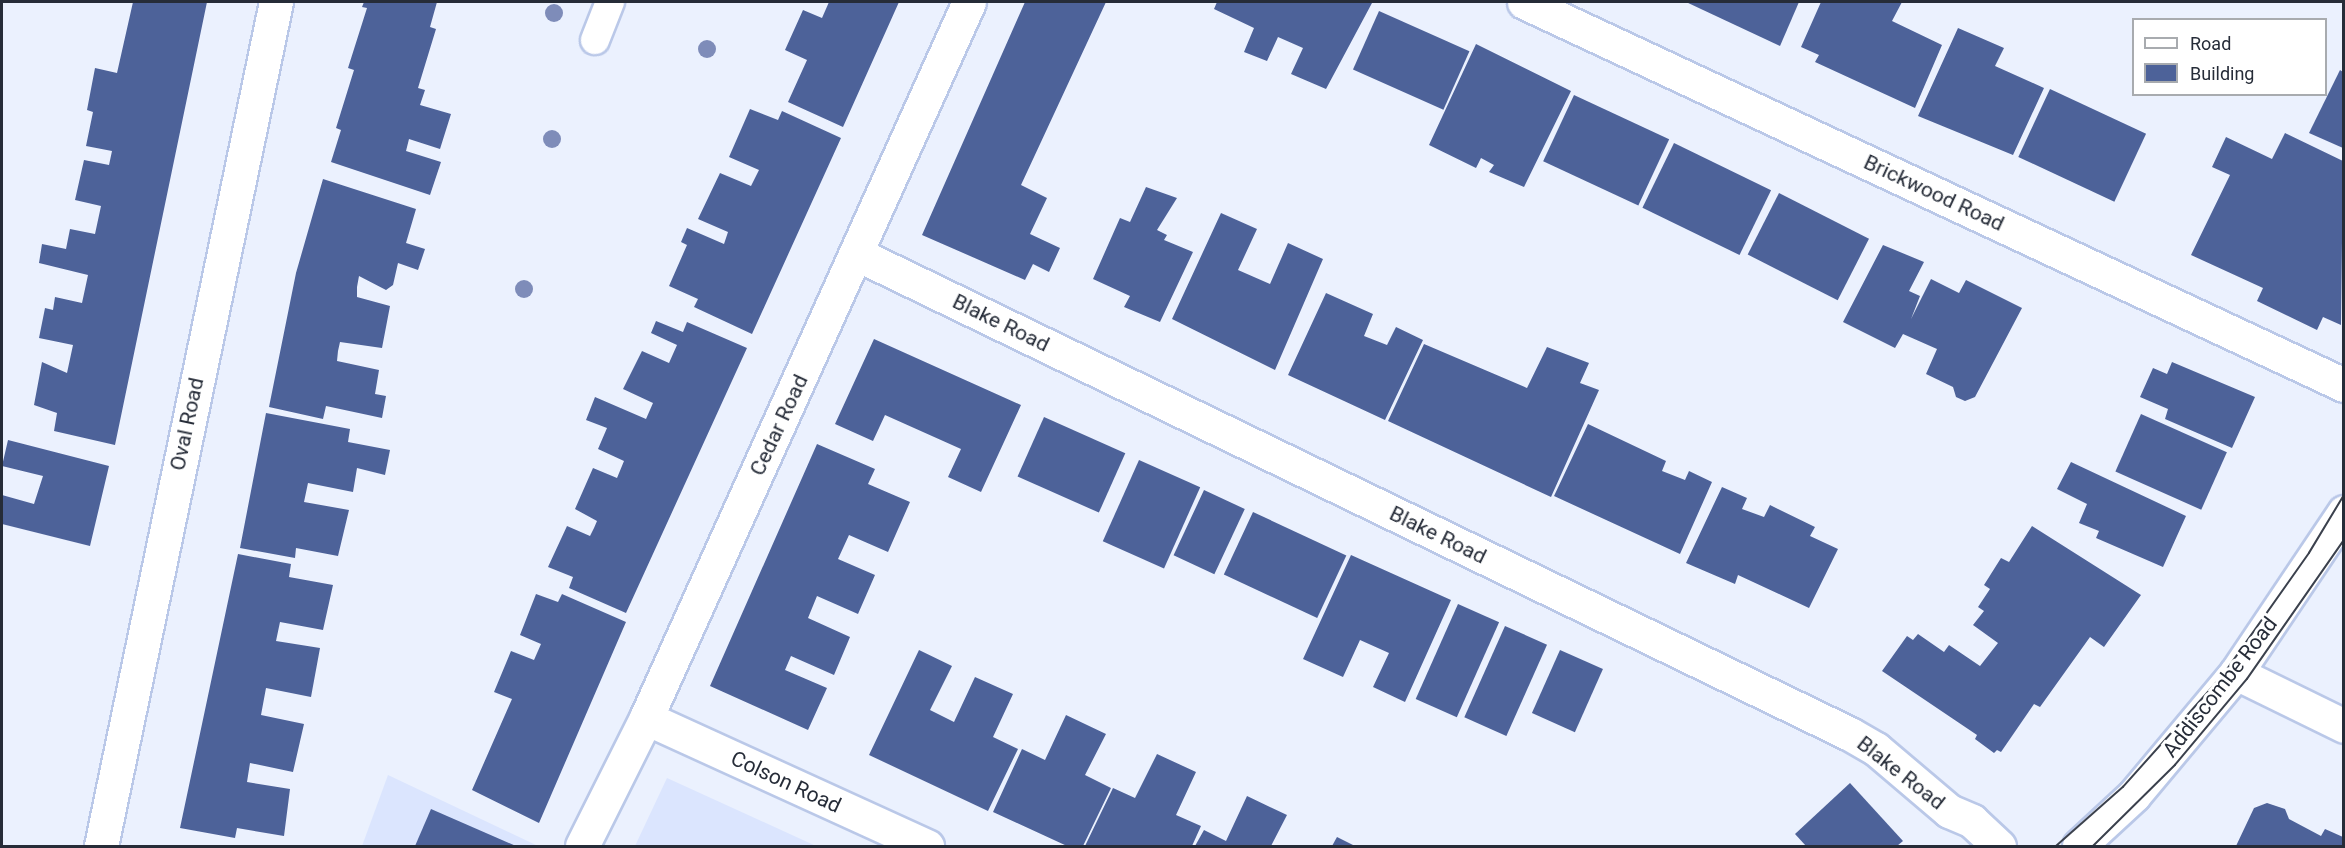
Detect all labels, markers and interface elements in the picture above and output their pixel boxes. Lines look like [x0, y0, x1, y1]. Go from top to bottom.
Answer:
legend [2132, 18, 2327, 96]
text: Road [2190, 33, 2231, 54]
text: Building [2190, 63, 2254, 84]
street label: Brickwood Road [1860, 149, 2008, 237]
street label: Blake Road [948, 289, 1054, 357]
street label: Cedar Road [745, 370, 813, 480]
street label: Oval Road [165, 375, 209, 473]
street label: Blake Road [1385, 501, 1491, 569]
street label: Addiscombe Road [2157, 612, 2283, 762]
street label: Blake Road [1852, 731, 1950, 815]
street label: Colson Road [727, 746, 845, 818]

